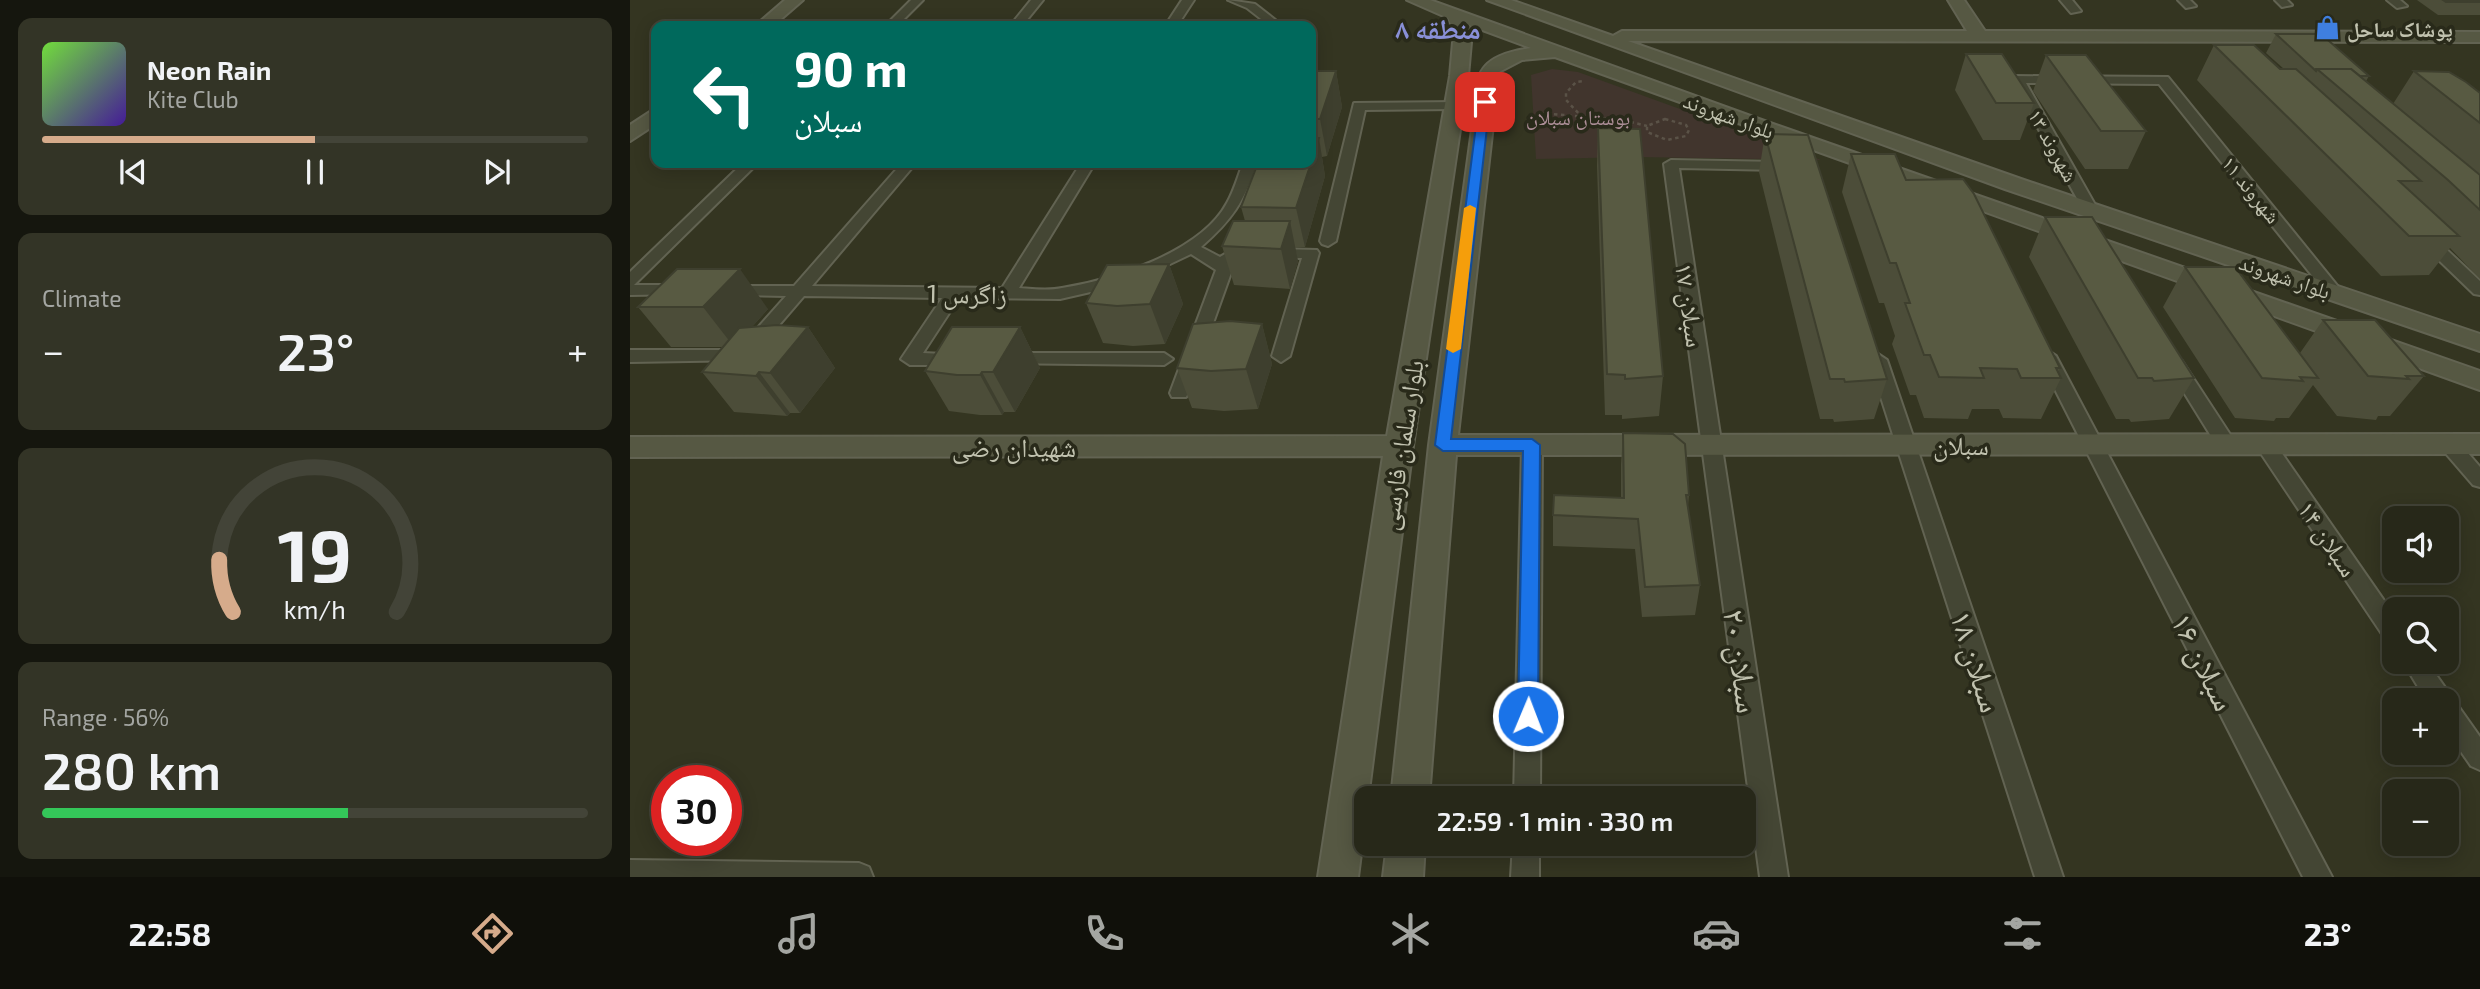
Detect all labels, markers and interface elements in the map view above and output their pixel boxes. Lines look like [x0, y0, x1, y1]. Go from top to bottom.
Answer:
district label: منطقه ۸ [1395, 11, 1481, 45]
shop icon: پوشاک ساحل [2313, 14, 2341, 42]
place label: پوشاک ساحل [2347, 16, 2453, 43]
text: 90 m [794, 38, 908, 97]
icon: left [679, 49, 770, 140]
text: Neon Rain [147, 54, 271, 85]
pin [1455, 72, 1515, 132]
icon: arrive [1466, 83, 1504, 121]
text: Kite Club [147, 85, 239, 113]
street label: بلوار شهروند [1680, 87, 1778, 144]
text: سبلان [794, 100, 863, 138]
park label: بوستان سبلان [1526, 104, 1630, 130]
street label: شهروند ۱۳ [2023, 104, 2084, 186]
street label: شهروند ۱۱ [2217, 150, 2287, 228]
icon: previous [114, 153, 152, 191]
icon: pause [296, 153, 334, 191]
icon: next [478, 153, 516, 191]
street label: بلوار شهروند [2236, 249, 2334, 304]
street label: سبلان ۱۷ [1668, 261, 1712, 350]
street label: زاگرس 1 [927, 277, 1007, 311]
text: Climate [42, 284, 122, 312]
text: 23° [277, 319, 354, 381]
text: − [42, 327, 64, 373]
text: + [567, 327, 588, 373]
street label: بلوار سلمان فارسی [1371, 358, 1431, 533]
street label: سبلان [1933, 429, 1989, 462]
street label: شهیدان رضی [952, 431, 1076, 464]
street label: سبلان ۱۴ [2291, 494, 2366, 583]
map controls [2382, 506, 2459, 856]
button: sound [2382, 506, 2459, 583]
text: 19 [278, 509, 352, 597]
text: km/h [284, 594, 346, 624]
button: search [2382, 597, 2459, 674]
street label: سبلان ۱۸ [1942, 605, 2012, 717]
street label: سبلان ۱۶ [2163, 606, 2246, 717]
street label: سبلان ۲۰ [1715, 607, 1769, 716]
position arrow [1491, 679, 1565, 753]
button: + [2382, 688, 2459, 765]
text: Range · 56% [42, 703, 169, 731]
text: 280 km [42, 738, 221, 800]
speed limit sign: 30 [651, 765, 742, 856]
button: − [2382, 779, 2459, 856]
text: 22:59 · 1 min · 330 m [1437, 805, 1673, 836]
icon: directions [468, 909, 517, 958]
icon: music [774, 909, 823, 958]
icon: phone [1080, 909, 1129, 958]
icon: climate [1386, 909, 1435, 958]
icon: car [1692, 909, 1741, 958]
icon: filters [1998, 909, 2047, 958]
text: 22:58 [128, 914, 211, 952]
text: 23° [2304, 914, 2351, 952]

